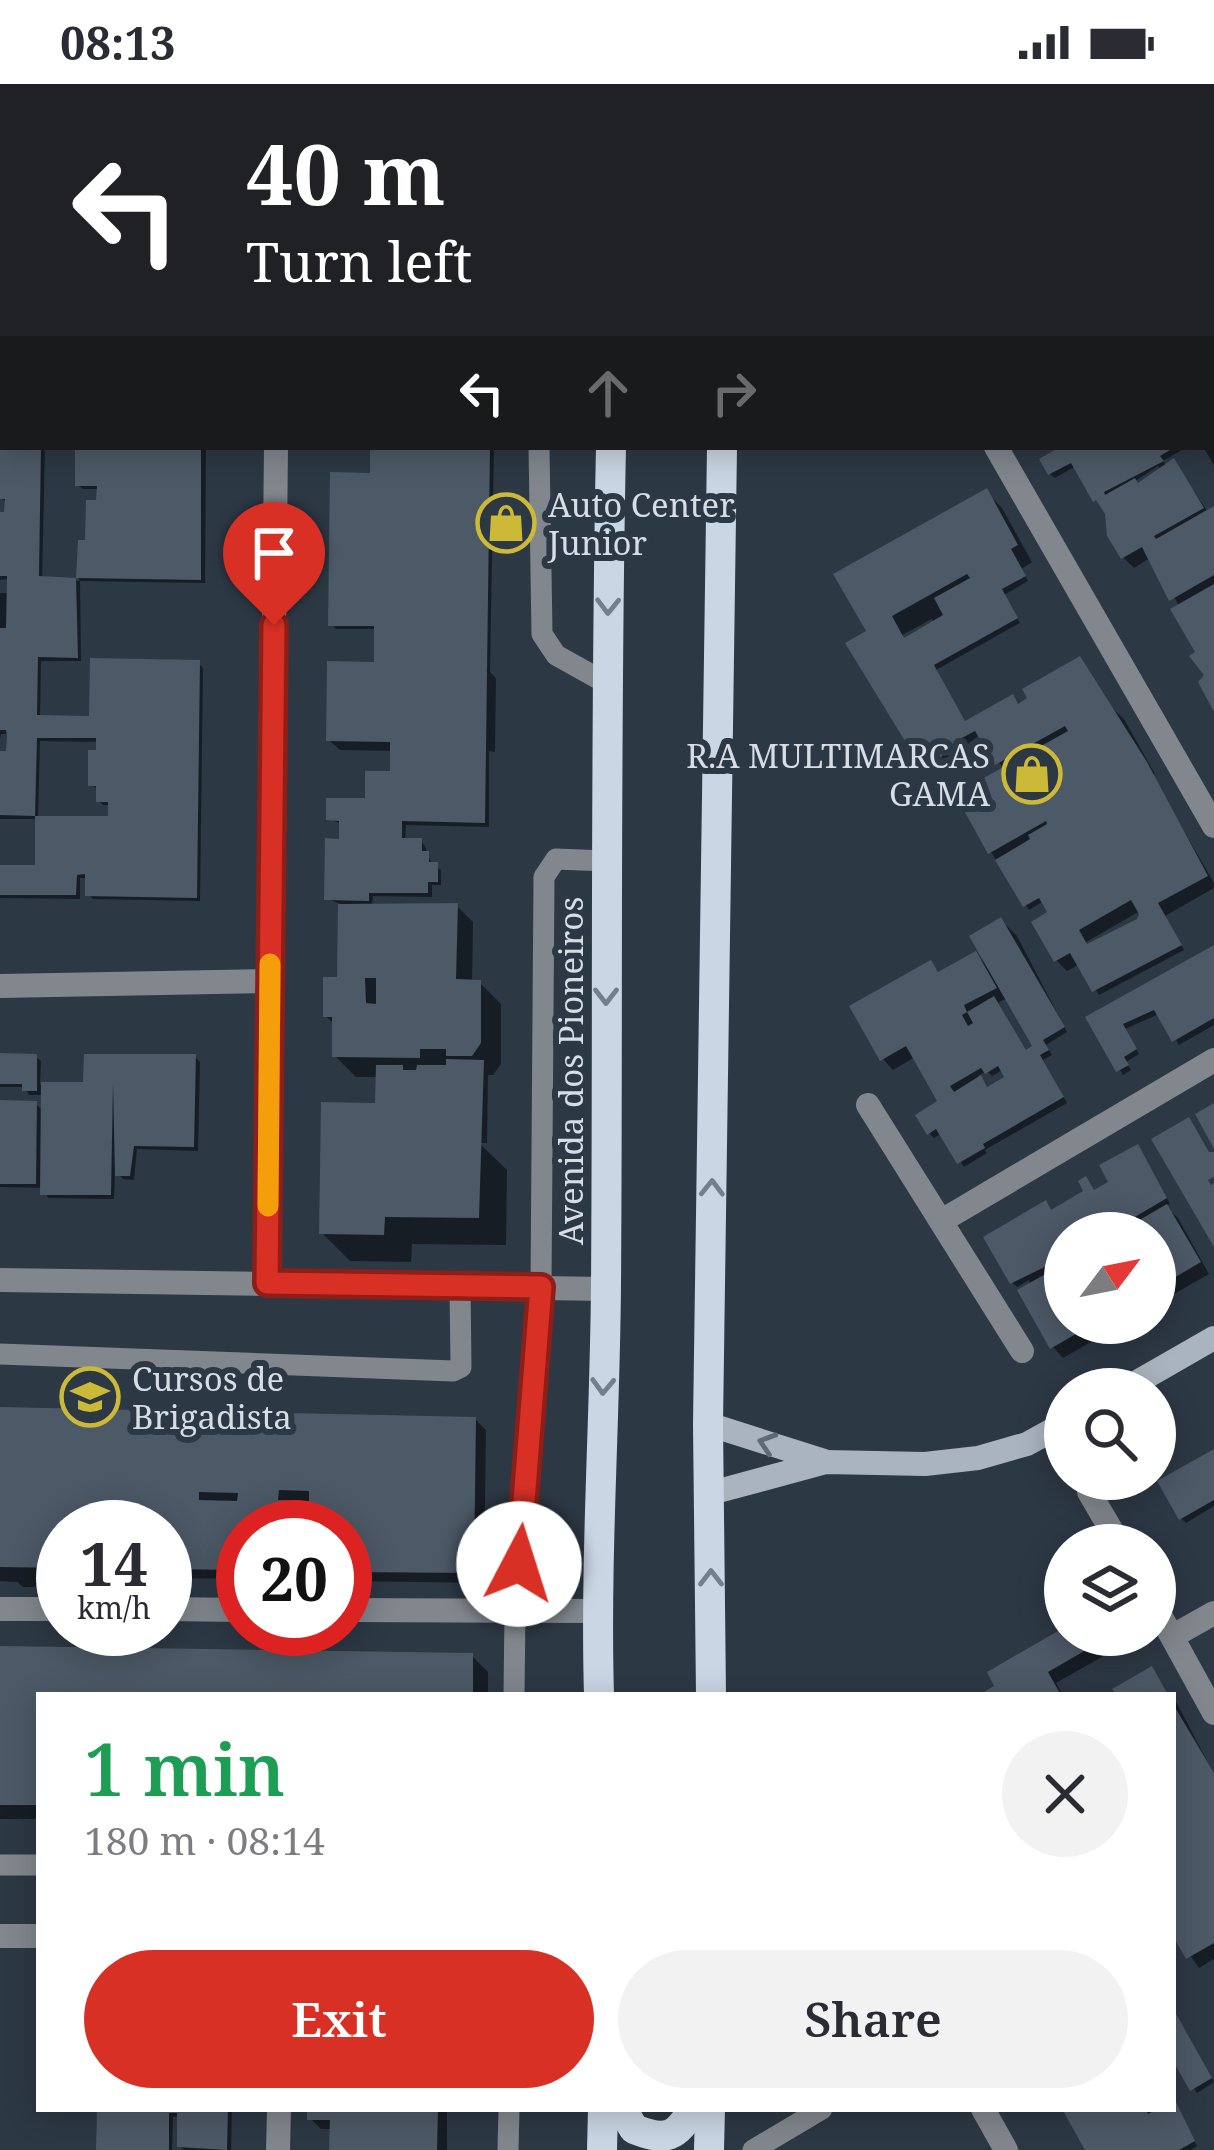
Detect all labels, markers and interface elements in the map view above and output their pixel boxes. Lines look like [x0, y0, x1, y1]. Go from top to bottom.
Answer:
text: 08:13 [60, 12, 175, 73]
text: 40 m [246, 115, 446, 230]
icon: left [48, 132, 204, 288]
text: Turn left [246, 224, 472, 298]
icon: left [449, 360, 515, 426]
icon: ahead [575, 360, 641, 426]
icon: right [701, 360, 767, 426]
place label: Auto Center Junior [547, 482, 735, 565]
shop icon: Auto Center Junior [475, 492, 537, 554]
pin [223, 502, 325, 625]
icon: arrive [241, 520, 307, 586]
one-way arrow [595, 597, 621, 616]
place label: R.A MULTIMARCAS GAMA [686, 733, 991, 816]
shop icon: R.A MULTIMARCAS GAMA [1001, 743, 1063, 805]
street label: Avenida dos Pioneiros [548, 897, 593, 1245]
one-way arrow [593, 988, 619, 1006]
one-way arrow [698, 1178, 724, 1197]
north arrow [1044, 1212, 1176, 1344]
map controls [1044, 1212, 1176, 1656]
place label: Cursos de Brigadista [132, 1356, 292, 1439]
school or university icon: Cursos de Brigadista [59, 1366, 121, 1428]
button: search [1044, 1368, 1176, 1500]
one-way arrow [591, 1377, 617, 1396]
one-way arrow [757, 1432, 778, 1457]
speed limit sign: 20 [216, 1500, 372, 1656]
position arrow [456, 1501, 582, 1627]
text: 14 [80, 1522, 148, 1604]
button: layers [1044, 1524, 1176, 1656]
one-way arrow [698, 1568, 724, 1586]
text: km/h [77, 1587, 151, 1628]
text: 1 min [84, 1719, 285, 1817]
button: close [1002, 1731, 1128, 1857]
text: 180 m · 08:14 [84, 1813, 325, 1866]
button: Exit [84, 1950, 594, 2088]
button: Share [618, 1950, 1128, 2088]

